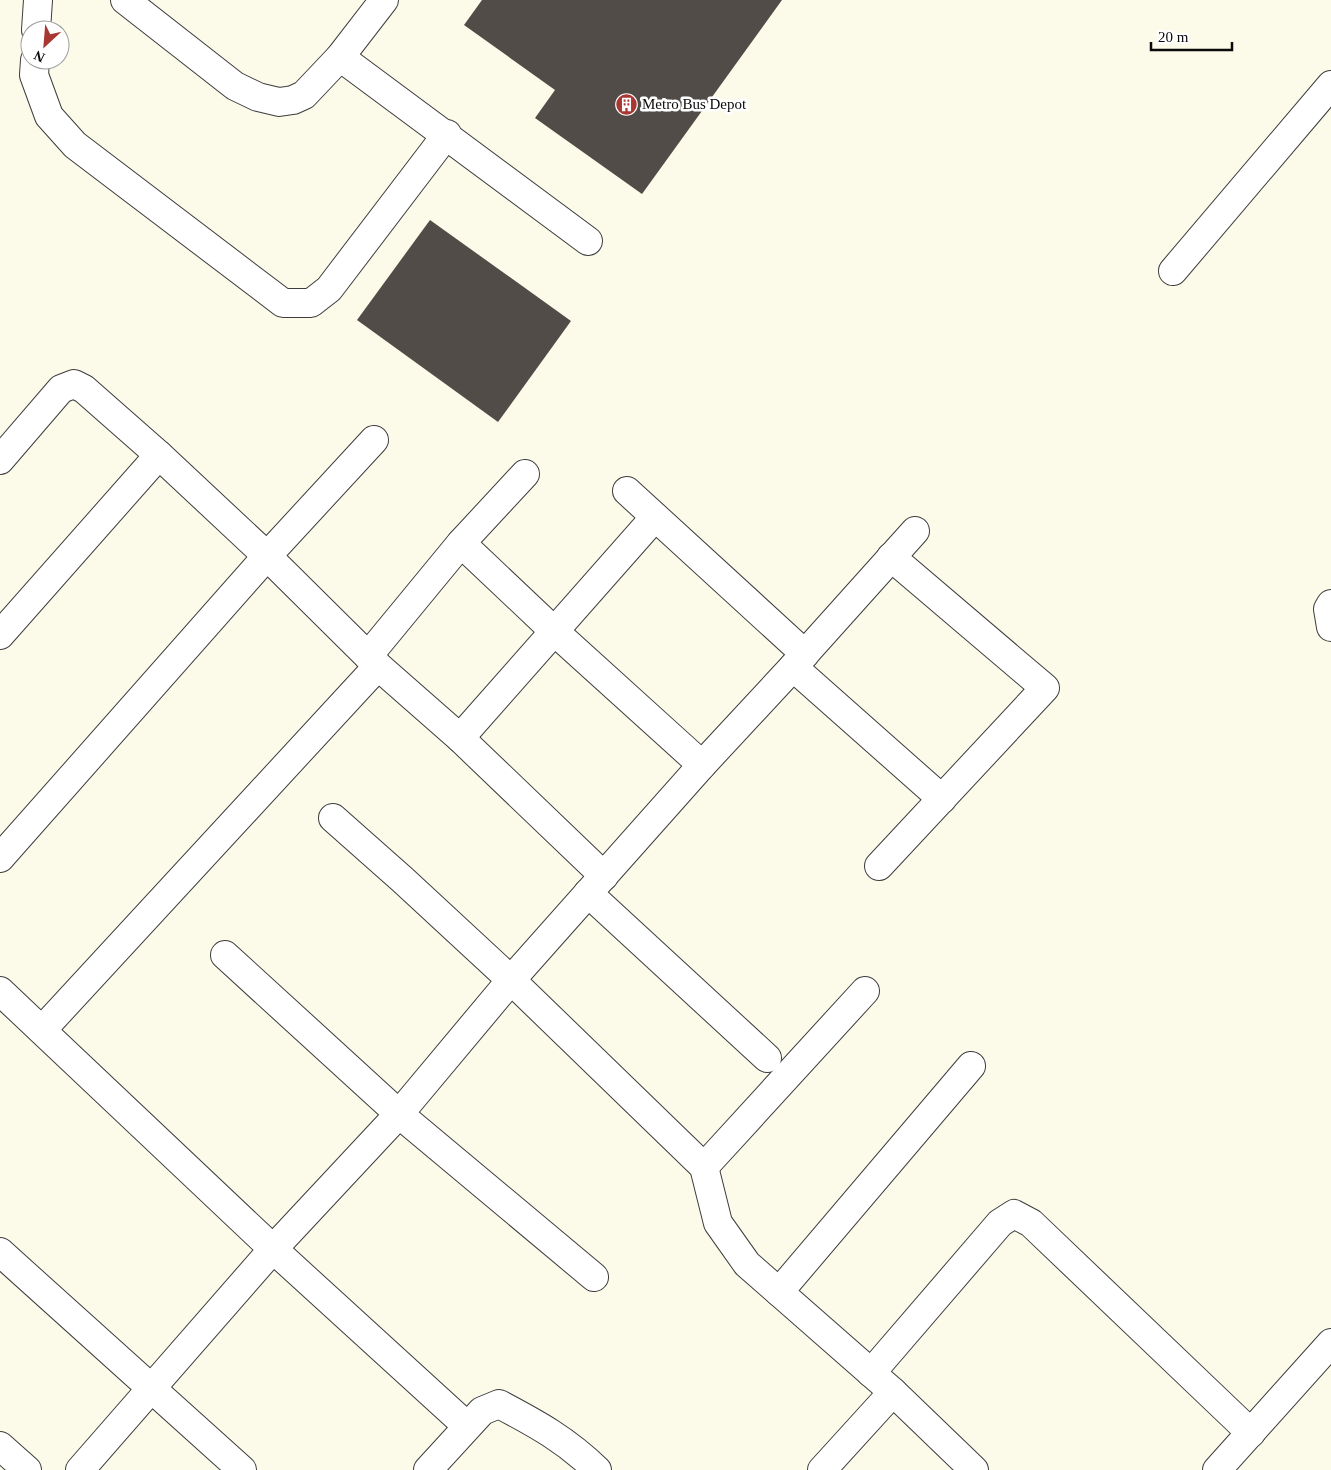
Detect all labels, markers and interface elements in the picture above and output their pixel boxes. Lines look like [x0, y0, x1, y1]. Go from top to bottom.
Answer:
north arrow [20, 20, 70, 70]
scale bar [1151, 20, 1232, 52]
text: 20 m [1158, 29, 1189, 45]
text: N [32, 47, 47, 65]
building icon: Metro Bus Depot [614, 92, 638, 116]
place label: Metro Bus Depot [642, 96, 747, 112]

